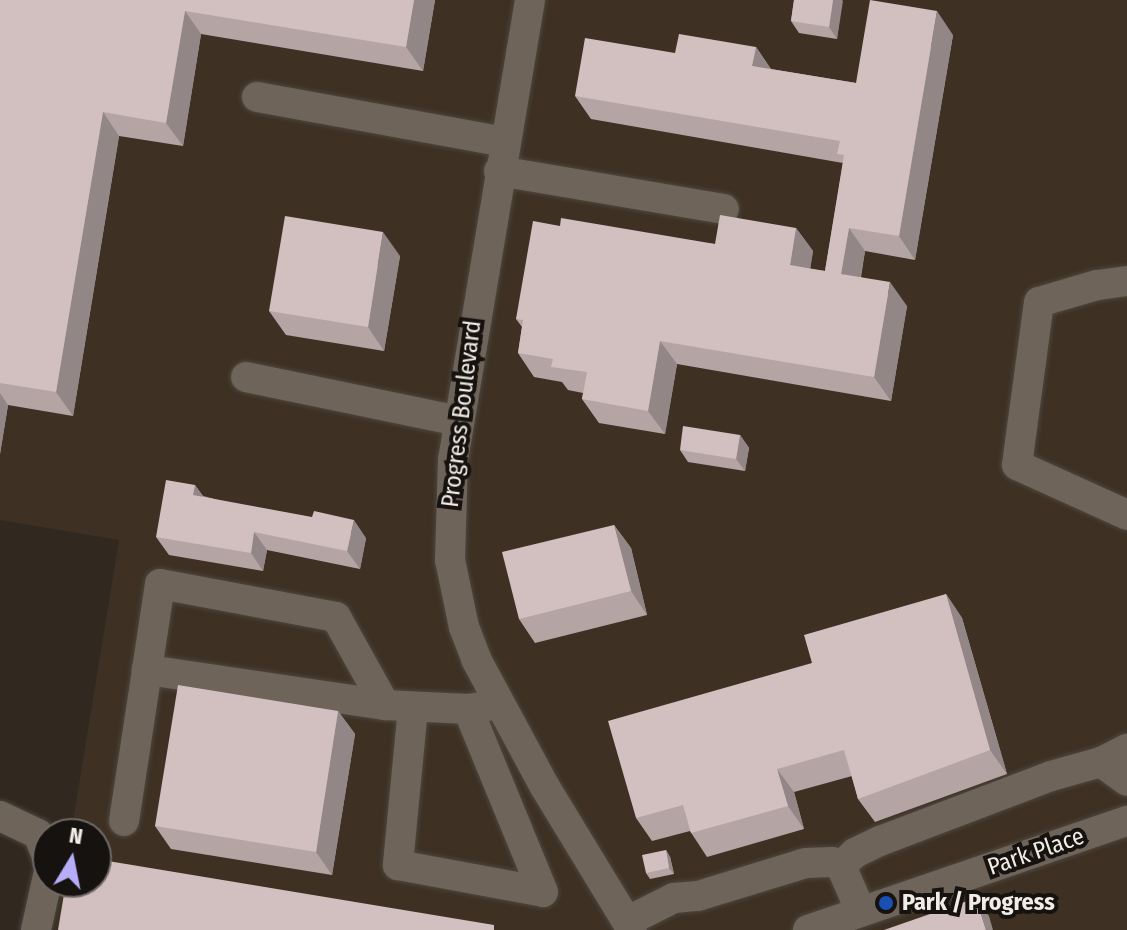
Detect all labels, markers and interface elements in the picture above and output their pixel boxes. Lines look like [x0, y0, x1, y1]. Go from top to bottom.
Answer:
street label: Progress Boulevard [436, 319, 488, 509]
north arrow [32, 818, 112, 898]
text: N [67, 821, 85, 850]
street label: Park Place [984, 822, 1088, 882]
place label: Park / Progress [902, 889, 1055, 917]
marker: Park / Progress [877, 894, 895, 912]

